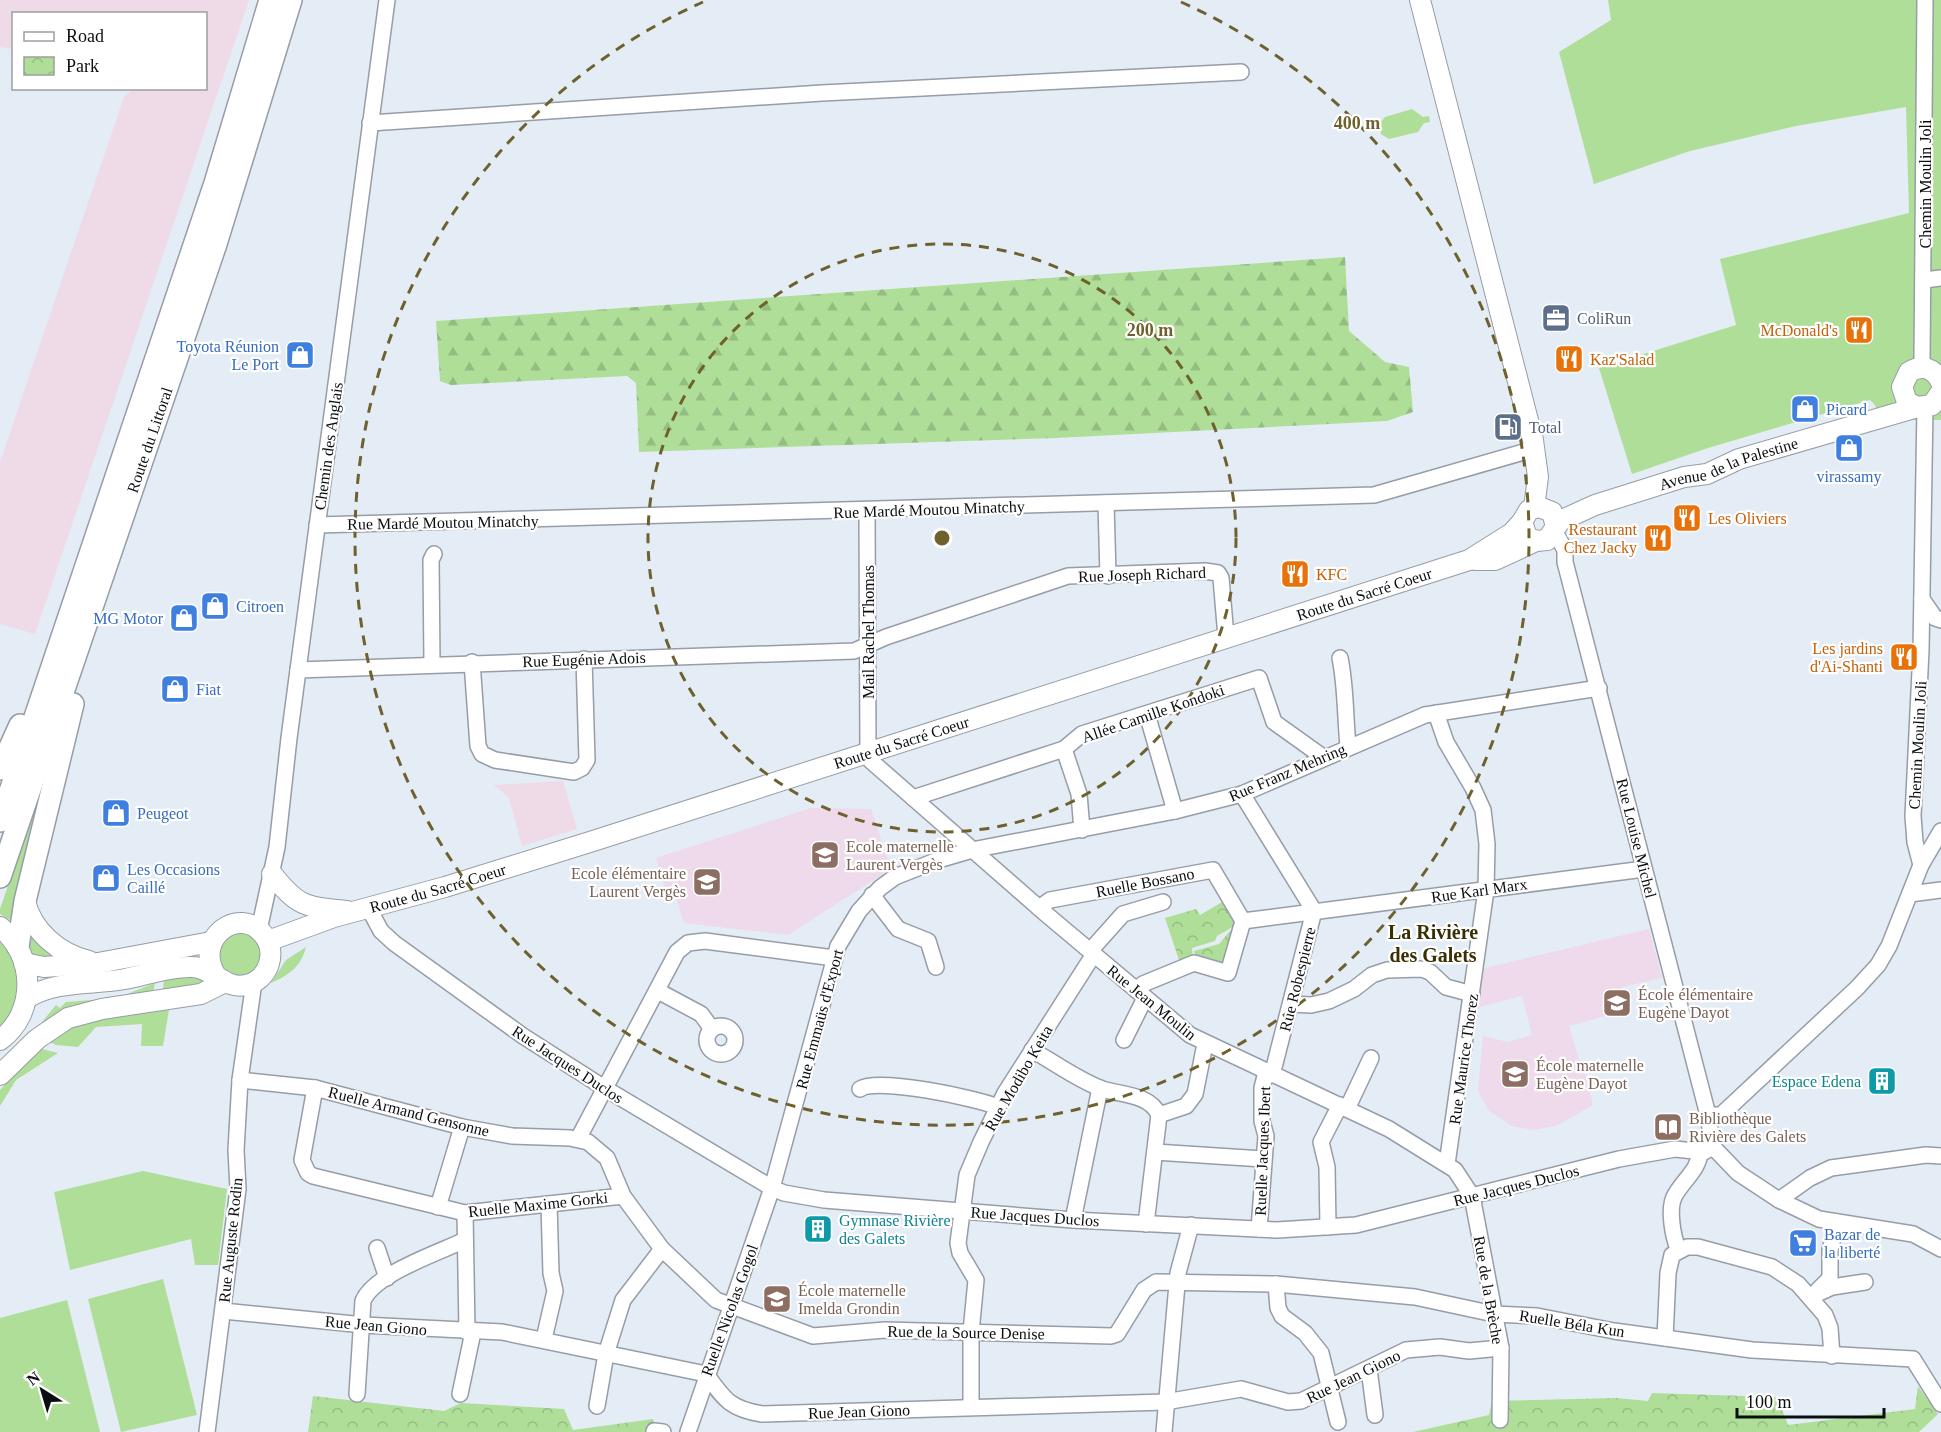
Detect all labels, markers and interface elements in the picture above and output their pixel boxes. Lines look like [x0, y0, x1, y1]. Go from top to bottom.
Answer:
legend [12, 12, 207, 90]
text: Road [66, 26, 104, 46]
text: Park [66, 56, 99, 76]
text: 400 m [1334, 113, 1380, 133]
street label: Chemin Moulin Joli [1917, 119, 1934, 248]
office icon: ColiRun [1540, 302, 1572, 334]
place label: ColiRun [1577, 310, 1631, 327]
restaurant icon: McDonald's [1843, 314, 1875, 346]
text: 200 m [1127, 320, 1173, 340]
place label: McDonald's [1760, 322, 1838, 339]
place label: Toyota Réunion Le Port [177, 338, 280, 373]
shop icon: Toyota Réunion Le Port [284, 339, 316, 371]
restaurant icon: Kaz'Salad [1553, 343, 1585, 375]
place label: Kaz'Salad [1590, 351, 1654, 368]
street label: Chemin des Anglais [311, 381, 347, 511]
street label: Route du Littoral [124, 384, 176, 495]
shop icon: Picard [1789, 393, 1821, 425]
place label: Picard [1826, 401, 1867, 418]
fuel station icon: Total [1492, 411, 1524, 443]
place label: Total [1529, 419, 1562, 436]
shop icon: virassamy [1833, 432, 1865, 464]
street label: Avenue de la Palestine [1657, 434, 1800, 493]
place label: virassamy [1817, 468, 1881, 486]
street label: Rue Mardé Moutou Minatchy [833, 498, 1025, 522]
restaurant icon: Les Oliviers [1671, 502, 1703, 534]
place label: Les Oliviers [1708, 510, 1787, 527]
street label: Rue Mardé Moutou Minatchy [347, 512, 539, 534]
place label: Restaurant Chez Jacky [1564, 521, 1638, 557]
restaurant icon: Restaurant Chez Jacky [1642, 522, 1674, 554]
centre of rings [932, 528, 952, 548]
restaurant icon: KFC [1279, 558, 1311, 590]
street label: Rue Joseph Richard [1078, 564, 1206, 586]
street label: Route du Sacré Coeur [1295, 564, 1435, 624]
street label: Mail Rachel Thomas [860, 565, 877, 699]
place label: KFC [1316, 566, 1347, 583]
shop icon: Citroen [199, 590, 231, 622]
place label: Citroen [236, 598, 284, 615]
shop icon: MG Motor [168, 602, 200, 634]
place label: MG Motor [93, 610, 164, 627]
place label: Les jardins d'Ai-Shanti [1810, 640, 1884, 675]
restaurant icon: Les jardins d'Ai-Shanti [1888, 641, 1920, 673]
street label: Rue Eugénie Adois [522, 649, 646, 671]
shop icon: Fiat [159, 673, 191, 705]
street label: Chemin Moulin Joli [1906, 680, 1929, 810]
place label: Fiat [196, 681, 221, 698]
street label: Allée Camille Kondoki [1080, 681, 1227, 746]
street label: Route du Sacré Coeur [832, 713, 972, 772]
street label: Rue Franz Mehring [1226, 740, 1349, 806]
street label: Rue Louise Michel [1613, 777, 1660, 900]
shop icon: Peugeot [100, 797, 132, 829]
place label: Peugeot [137, 805, 189, 823]
place label: Ecole maternelle Laurent Vergès [846, 838, 954, 874]
school or university icon: Ecole maternelle Laurent Vergès [809, 839, 841, 871]
street label: Route du Sacré Coeur [368, 860, 509, 916]
place label: Les Occasions Caillé [127, 861, 220, 896]
shop icon: Les Occasions Caillé [90, 862, 122, 894]
place label: Ecole élémentaire Laurent Vergès [571, 865, 686, 901]
street label: Ruelle Bossano [1094, 865, 1196, 900]
school or university icon: Ecole élémentaire Laurent Vergès [691, 866, 723, 898]
street label: Rue Karl Marx [1430, 875, 1528, 906]
district label: La Rivière des Galets [1388, 921, 1478, 966]
street label: Rue Robespierre [1276, 925, 1320, 1033]
street label: Rue Emmaüs d'Export [793, 947, 847, 1091]
street label: Rue Jean Moulin [1104, 961, 1200, 1043]
place label: École élémentaire Eugène Dayot [1638, 985, 1753, 1022]
school or university icon: École élémentaire Eugène Dayot [1601, 987, 1633, 1019]
street label: Rue Maurice Thorez [1446, 992, 1481, 1126]
street label: Rue Jacques Duclos [509, 1022, 626, 1107]
street label: Rue Modibo Keita [981, 1022, 1056, 1134]
place label: École maternelle Eugène Dayot [1536, 1056, 1644, 1093]
school or university icon: École maternelle Eugène Dayot [1499, 1058, 1531, 1090]
building icon: Espace Edena [1866, 1065, 1898, 1097]
place label: Espace Edena [1772, 1073, 1861, 1091]
street label: Ruelle Armand Gensonne [327, 1083, 491, 1140]
street label: Ruelle Jacques Ibert [1252, 1085, 1274, 1216]
place label: Bibliothèque Rivière des Galets [1689, 1110, 1806, 1145]
library icon: Bibliothèque Rivière des Galets [1652, 1111, 1684, 1143]
street label: Rue Jacques Duclos [1452, 1162, 1581, 1210]
street label: Rue Auguste Rodin [215, 1177, 246, 1303]
street label: Ruelle Maxime Gorki [467, 1189, 609, 1220]
street label: Rue Jacques Duclos [970, 1204, 1100, 1230]
place label: Gymnase Rivière des Galets [839, 1212, 951, 1247]
building icon: Gymnase Rivière des Galets [802, 1213, 834, 1245]
place label: Bazar de la liberté [1824, 1226, 1880, 1261]
supermarket icon: Bazar de la liberté [1787, 1227, 1819, 1259]
street label: Rue de la Brèche [1471, 1235, 1506, 1346]
street label: Ruelle Nicolas Gogol [698, 1242, 762, 1379]
place label: École maternelle Imelda Grondin [798, 1281, 906, 1317]
school or university icon: École maternelle Imelda Grondin [761, 1283, 793, 1315]
street label: Ruelle Béla Kun [1518, 1307, 1626, 1340]
street label: Rue Jean Giono [324, 1313, 428, 1338]
street label: Rue de la Source Denise [887, 1323, 1045, 1342]
street label: Rue Jean Giono [1304, 1346, 1403, 1406]
north arrow [12, 1360, 72, 1420]
text: N [24, 1368, 43, 1389]
scale bar [1737, 1381, 1884, 1419]
text: 100 m [1746, 1392, 1792, 1412]
street label: Rue Jean Giono [808, 1401, 910, 1422]

